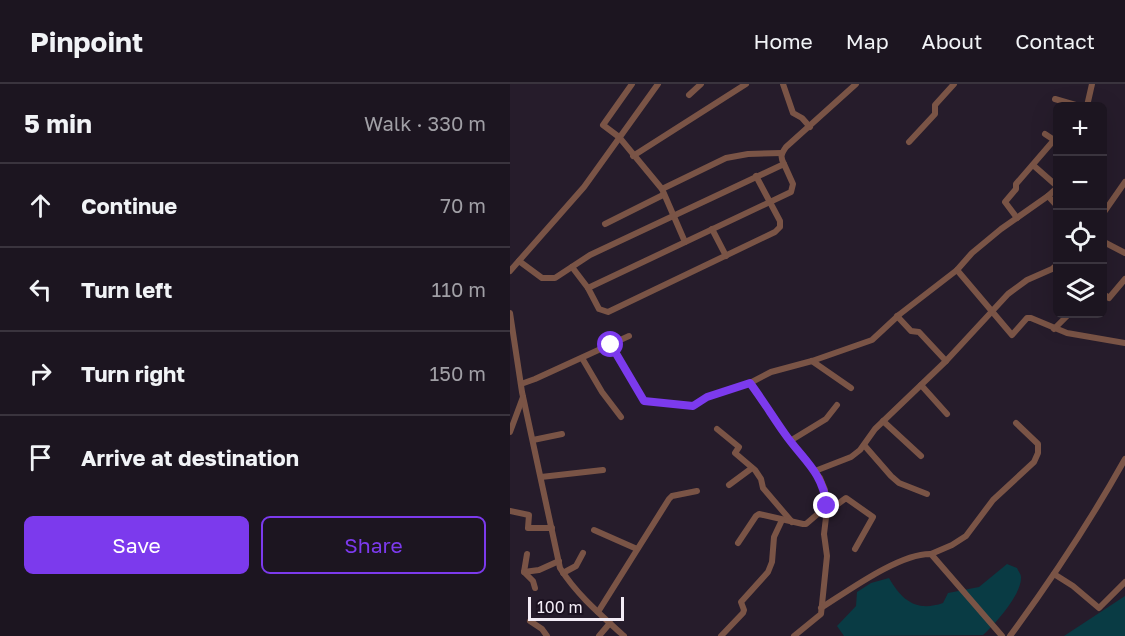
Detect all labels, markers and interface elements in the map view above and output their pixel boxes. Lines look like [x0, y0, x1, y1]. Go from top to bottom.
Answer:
text: Pinpoint [30, 25, 143, 58]
text: Home [753, 28, 813, 54]
text: Map [846, 28, 889, 54]
text: About [922, 28, 982, 54]
text: Contact [1015, 28, 1095, 54]
map controls [1053, 102, 1107, 318]
button: + [1053, 102, 1107, 156]
text: 5 min [24, 108, 92, 139]
text: Walk · 330 m [364, 111, 486, 135]
button: − [1053, 156, 1107, 210]
icon: ahead [24, 189, 57, 222]
text: Continue [81, 192, 177, 219]
text: 70 m [440, 193, 486, 217]
button: locate [1053, 210, 1107, 264]
button: layers [1053, 264, 1107, 318]
icon: left [24, 273, 57, 306]
text: Turn left [81, 276, 172, 303]
text: 110 m [432, 277, 486, 301]
route start [597, 331, 623, 357]
icon: right [24, 357, 57, 390]
text: Turn right [81, 360, 185, 387]
text: 150 m [430, 361, 486, 385]
icon: arrive [24, 441, 57, 474]
text: Arrive at destination [81, 444, 299, 471]
route end [813, 492, 839, 518]
button: Save [24, 516, 249, 574]
button: Share [261, 516, 486, 574]
scale bar [528, 594, 624, 622]
text: 100 m [537, 597, 583, 617]

